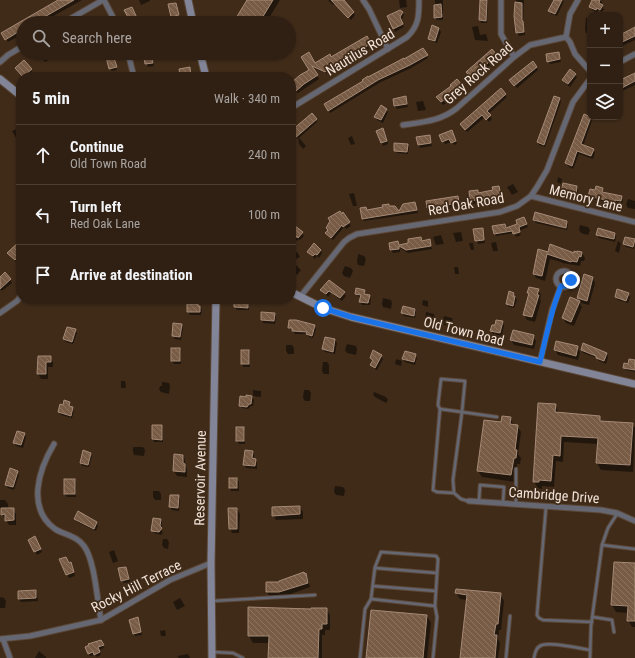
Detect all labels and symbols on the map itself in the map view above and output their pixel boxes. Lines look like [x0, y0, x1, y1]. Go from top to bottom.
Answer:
street label: Nautilus Road [323, 25, 397, 79]
street label: Grey Rock Road [440, 39, 516, 107]
street label: Memory Lane [548, 181, 625, 215]
street label: Red Oak Road [427, 189, 505, 219]
route end [562, 271, 580, 289]
route start [314, 299, 332, 317]
street label: Old Town Road [422, 313, 506, 349]
street label: Reservoir Avenue [191, 430, 209, 526]
street label: Cambridge Drive [508, 484, 600, 506]
street label: Rocky Hill Terrace [88, 556, 184, 616]

